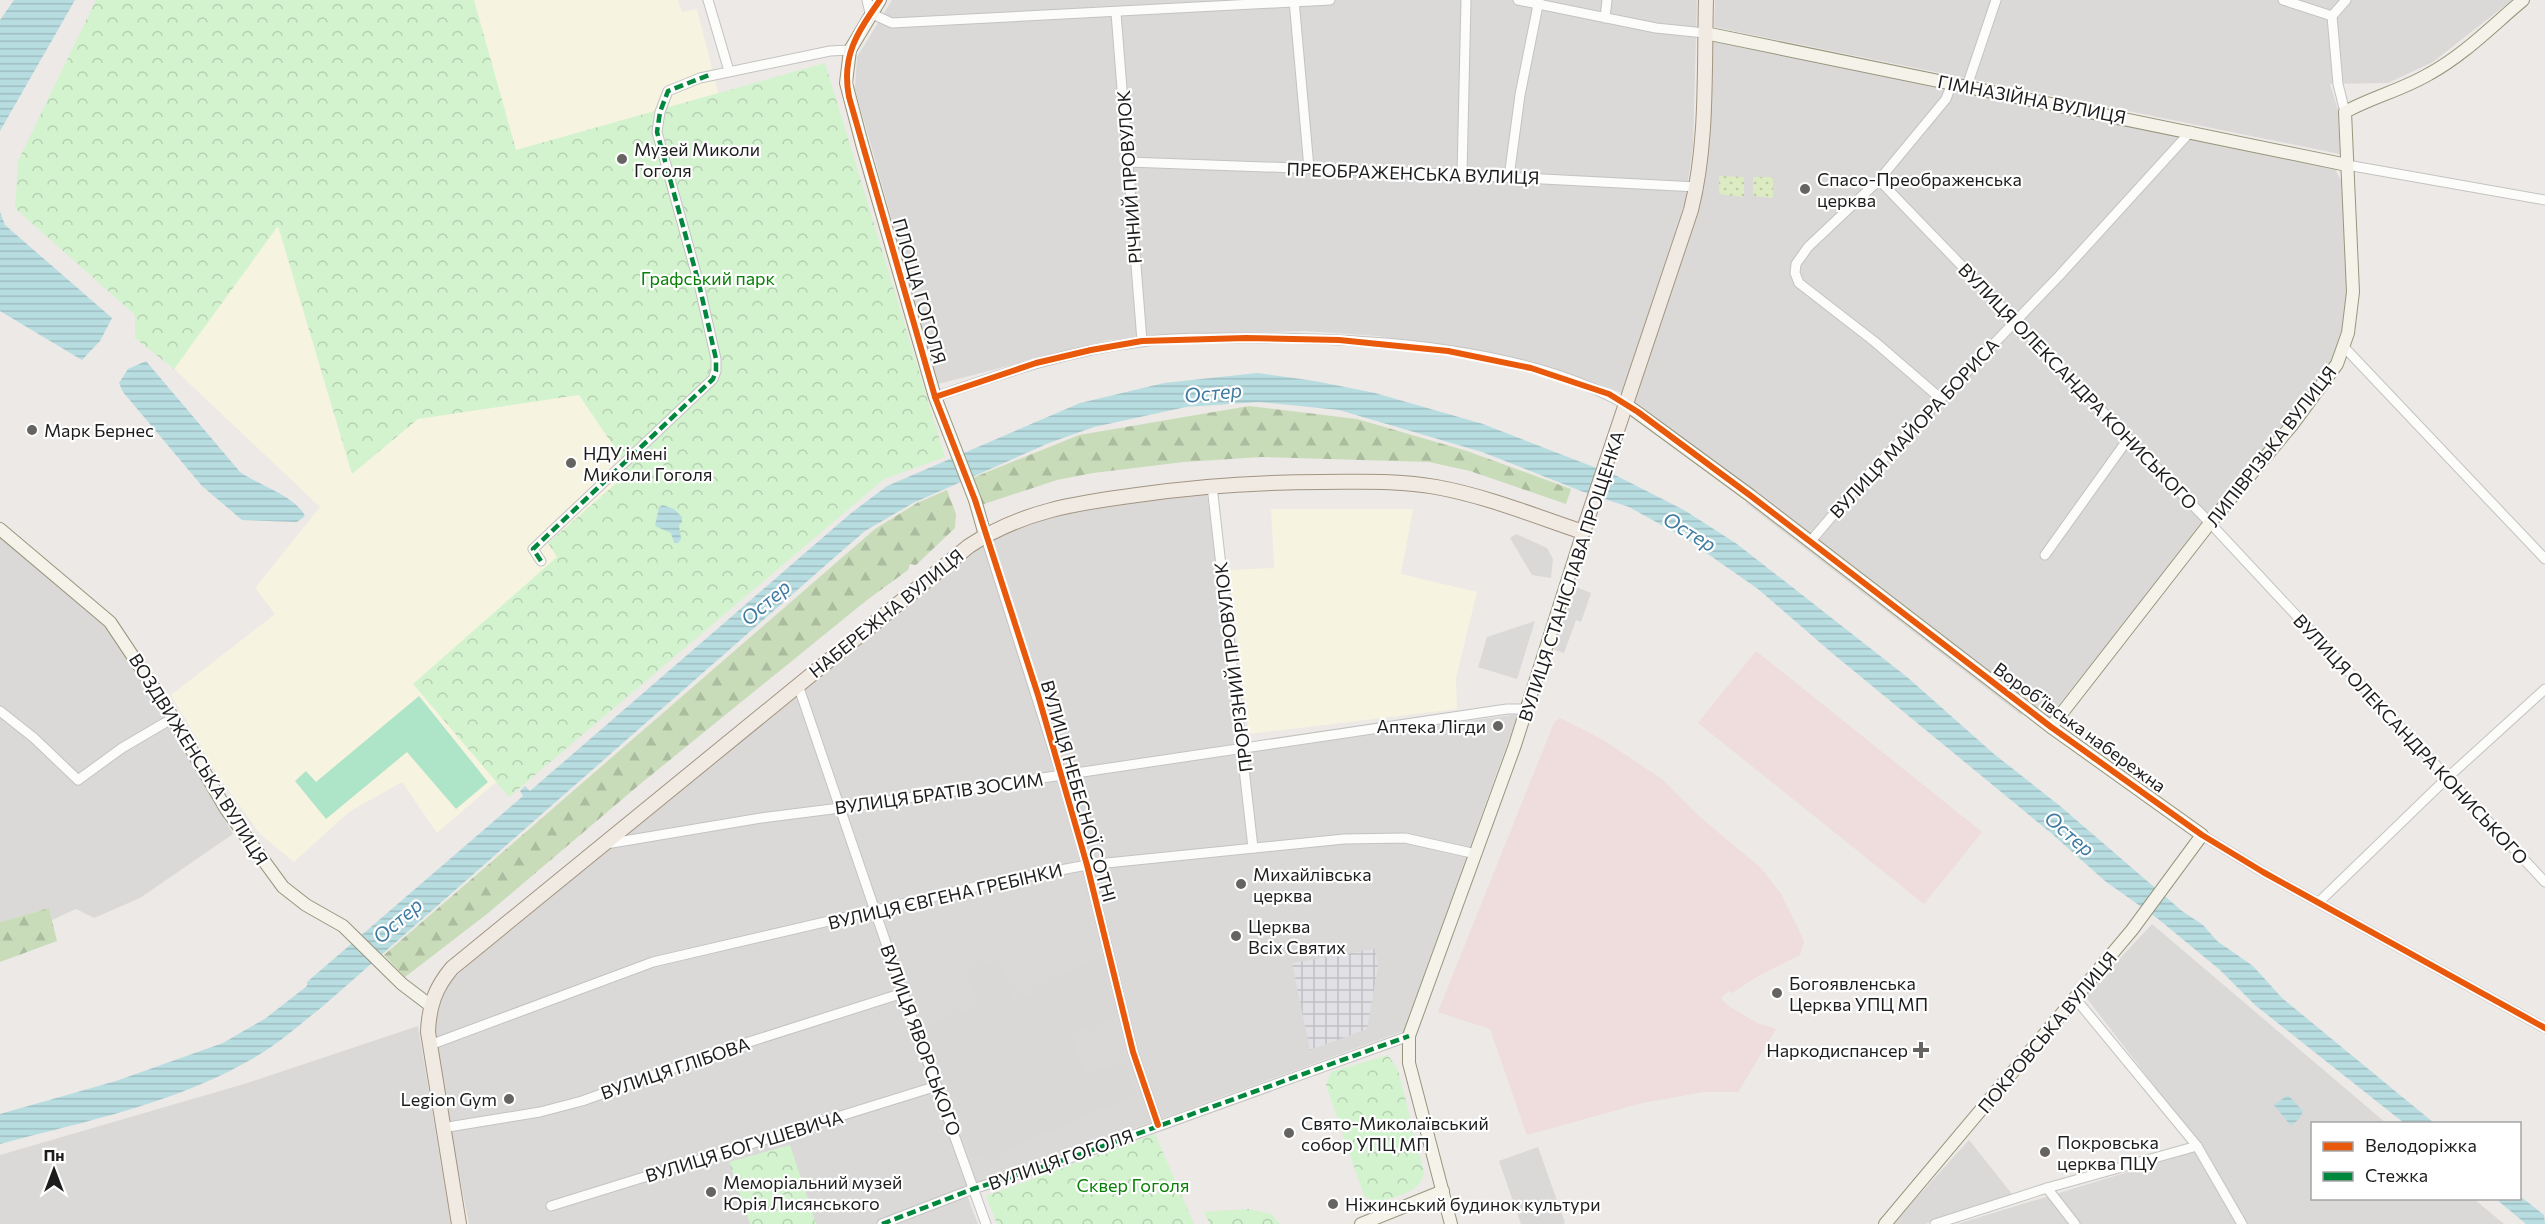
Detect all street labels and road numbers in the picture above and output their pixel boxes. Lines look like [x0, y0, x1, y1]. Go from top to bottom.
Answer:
street label: ГІМНАЗІЙНА ВУЛИЦЯ [1936, 70, 2128, 128]
street label: РІЧНИЙ ПРОВУЛОК [1112, 89, 1146, 265]
street label: ПРЕОБРАЖЕНСЬКА ВУЛИЦЯ [1286, 158, 1540, 188]
street label: ПЛОЩА ГОГОЛЯ [889, 216, 951, 366]
street label: ВУЛИЦЯ ОЛЕКСАНДРА КОНИСЬКОГО [1954, 258, 2202, 514]
street label: ВУЛИЦЯ МАЙОРА БОРИСА [1825, 333, 2003, 523]
street label: ЛИПІВРІЗЬКА ВУЛИЦЯ [2201, 361, 2341, 531]
street label: ВУЛИЦЯ СТАНІСЛАВА ПРОЩЕНКА [1513, 428, 1629, 724]
street label: НАБЕРЕЖНА ВУЛИЦЯ [804, 544, 968, 682]
street label: ПРОРІЗНИЙ ПРОВУЛОК [1209, 561, 1257, 773]
street label: ВУЛИЦЯ ОЛЕКСАНДРА КОНИСЬКОГО [2289, 609, 2533, 869]
street label: ВОЗДВИЖЕНСЬКА ВУЛИЦЯ [125, 649, 273, 869]
street label: Воробʼївська набережна [1990, 657, 2170, 797]
street label: ВУЛИЦЯ НЕБЕСНОЇ СОТНІ [1037, 677, 1121, 905]
street label: ВУЛИЦЯ БРАТІВ ЗОСИМ [833, 767, 1045, 819]
street label: ВУЛИЦЯ ЄВГЕНА ГРЕБІНКИ [826, 858, 1064, 934]
street label: ВУЛИЦЯ ЯВОРСЬКОГО [876, 941, 966, 1139]
street label: ПОКРОВСЬКА ВУЛИЦЯ [1973, 947, 2121, 1117]
street label: ВУЛИЦЯ ГЛІБОВА [598, 1032, 752, 1104]
street label: ВУЛИЦЯ БОГУШЕВИЧА [642, 1105, 846, 1187]
street label: ВУЛИЦЯ ГОГОЛЯ [986, 1124, 1136, 1194]

